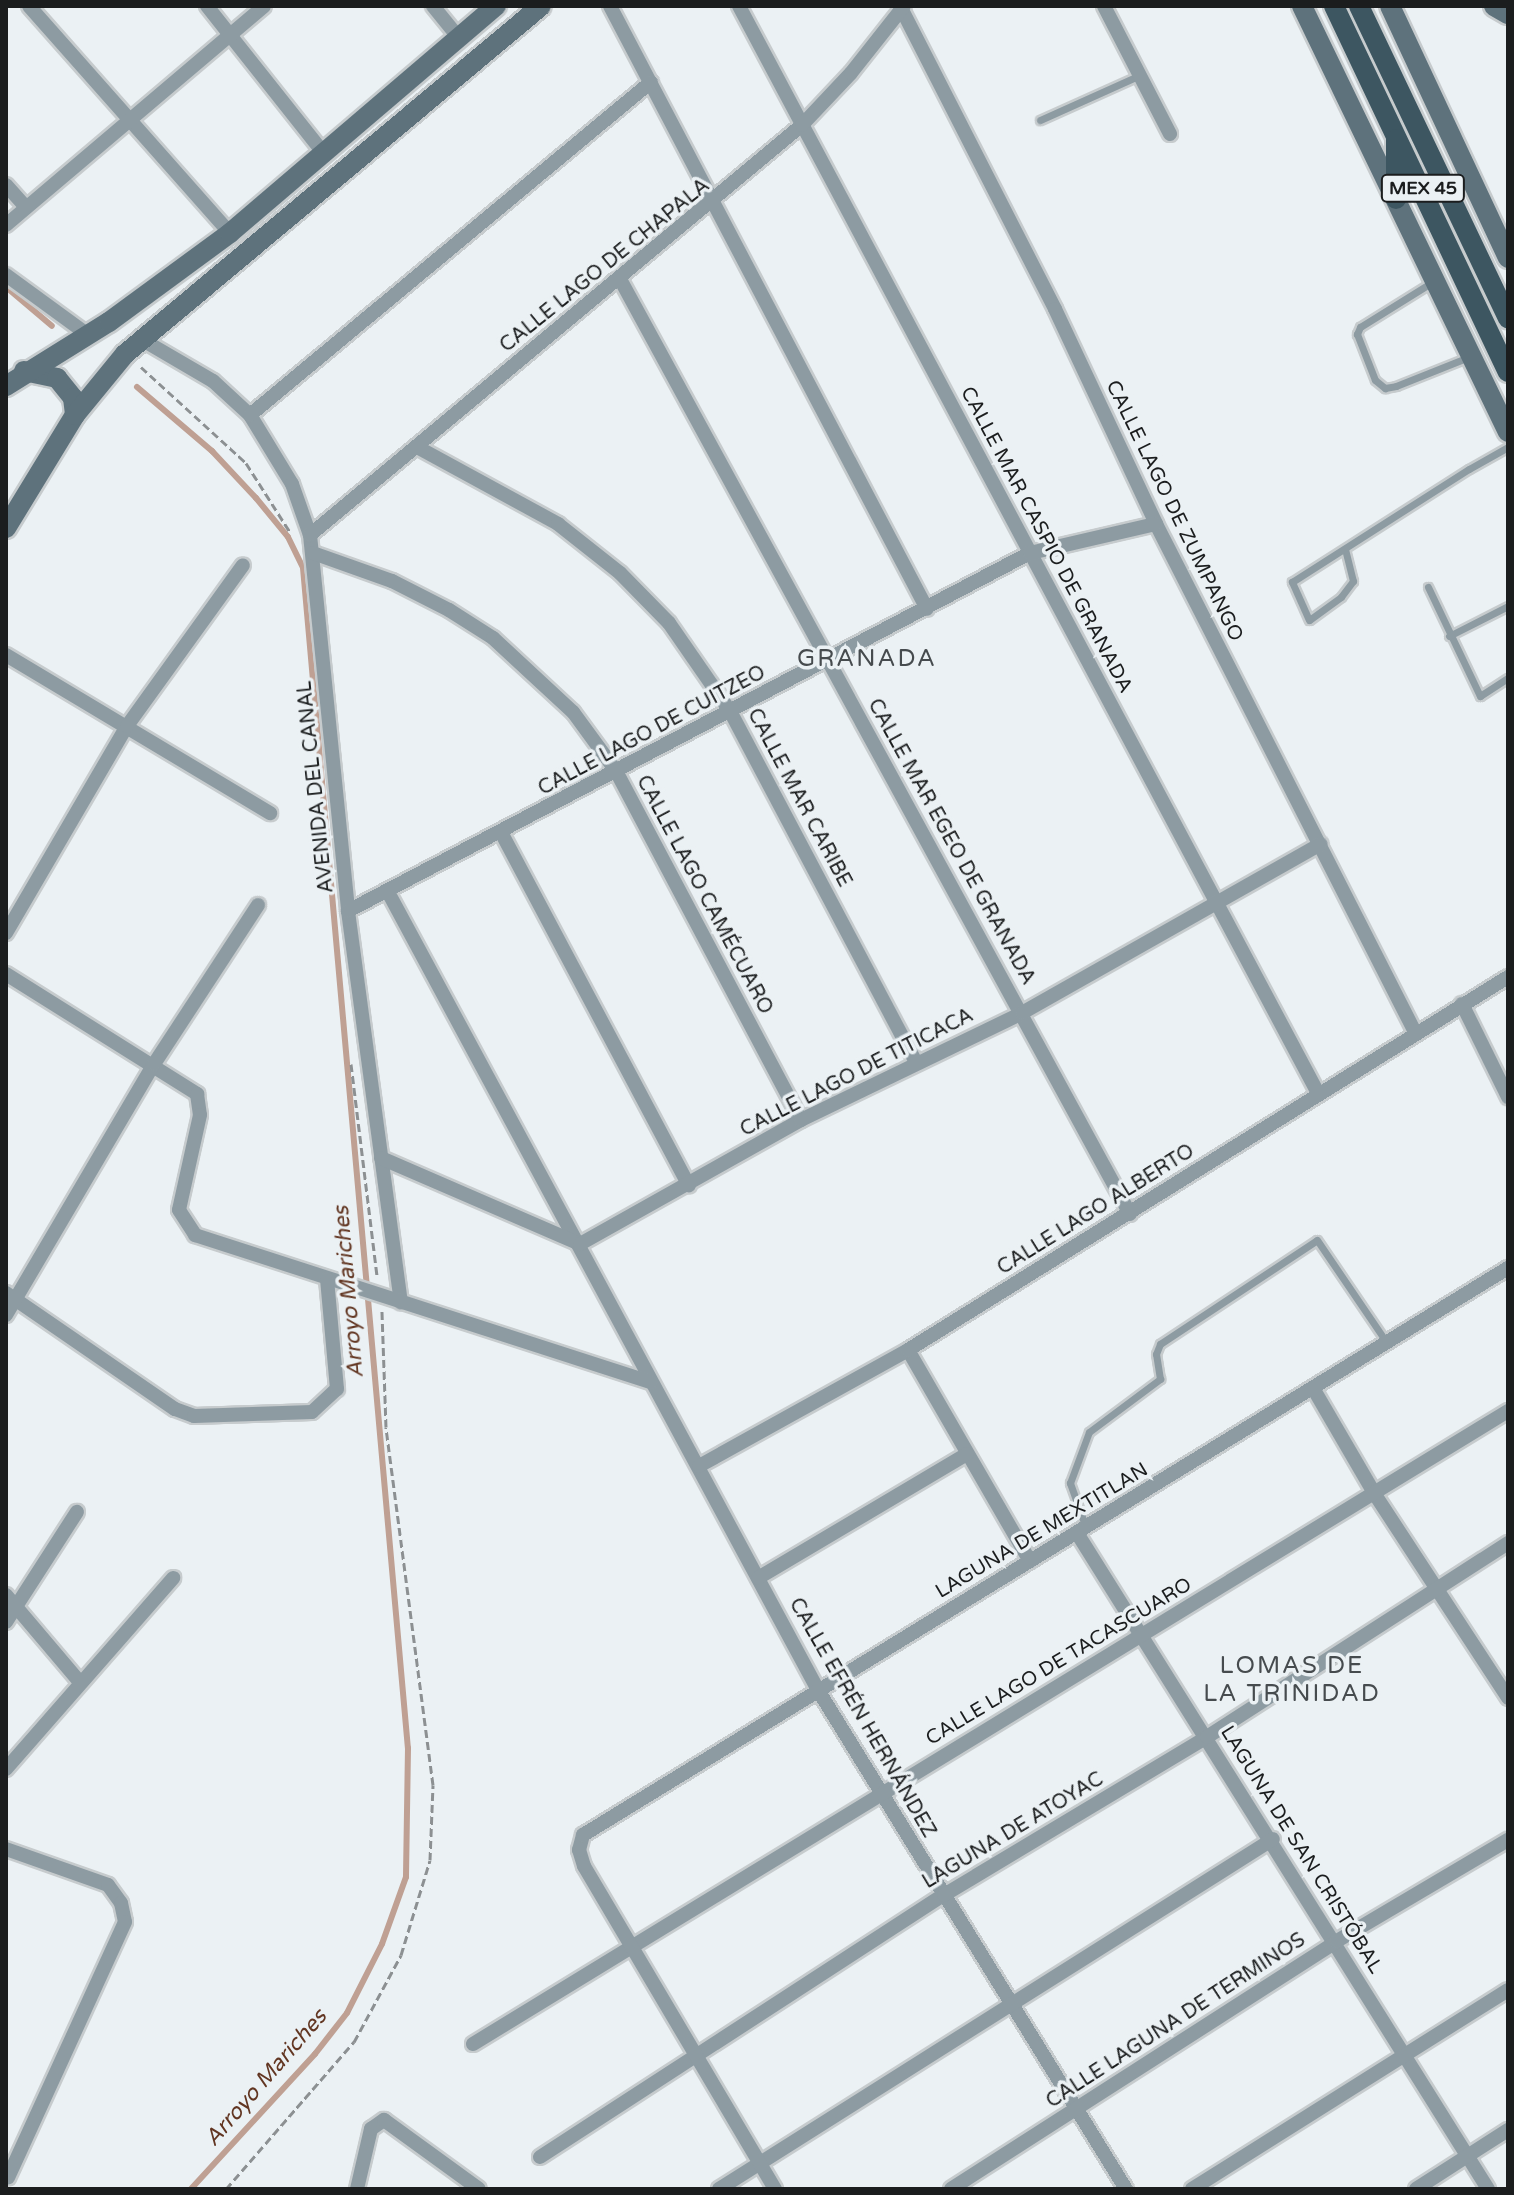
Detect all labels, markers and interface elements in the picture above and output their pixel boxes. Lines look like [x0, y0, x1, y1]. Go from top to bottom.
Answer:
street label: CALLE LAGO DE CHAPALA [495, 174, 715, 358]
road number: MEX 45 [1379, 174, 1467, 202]
street label: CALLE LAGO DE ZUMPANGO [1100, 377, 1248, 645]
street label: CALLE MAR CASPIO DE GRANADA [955, 383, 1137, 697]
district label: GRANADA [797, 645, 937, 673]
street label: CALLE LAGO DE CUITZEO [534, 661, 770, 801]
street label: AVENIDA DEL CANAL [293, 680, 339, 894]
street label: CALLE MAR EGEO DE GRANADA [862, 695, 1040, 989]
street label: CALLE MAR CARIBE [742, 705, 856, 891]
street label: CALLE LAGO CAMÉCUARO [631, 772, 777, 1018]
street label: CALLE LAGO DE TITICACA [736, 1004, 978, 1142]
street label: CALLE LAGO ALBERTO [993, 1140, 1199, 1280]
water label: Arroyo Mariches [328, 1205, 370, 1379]
street label: LAGUNA DE MEXTITLAN [931, 1458, 1153, 1604]
street label: CALLE LAGO DE TACASCUARO [922, 1573, 1196, 1751]
street label: CALLE EFRÉN HERNÁNDEZ [783, 1594, 941, 1842]
district label: LOMAS DE LA TRINIDAD [1203, 1652, 1381, 1708]
street label: LAGUNA DE SAN CRISTÓBAL [1215, 1722, 1387, 1978]
street label: LAGUNA DE ATOYAC [918, 1768, 1108, 1894]
street label: CALLE LAGUNA DE TERMINOS [1042, 1928, 1310, 2114]
water label: Arroyo Mariches [199, 2004, 333, 2152]

